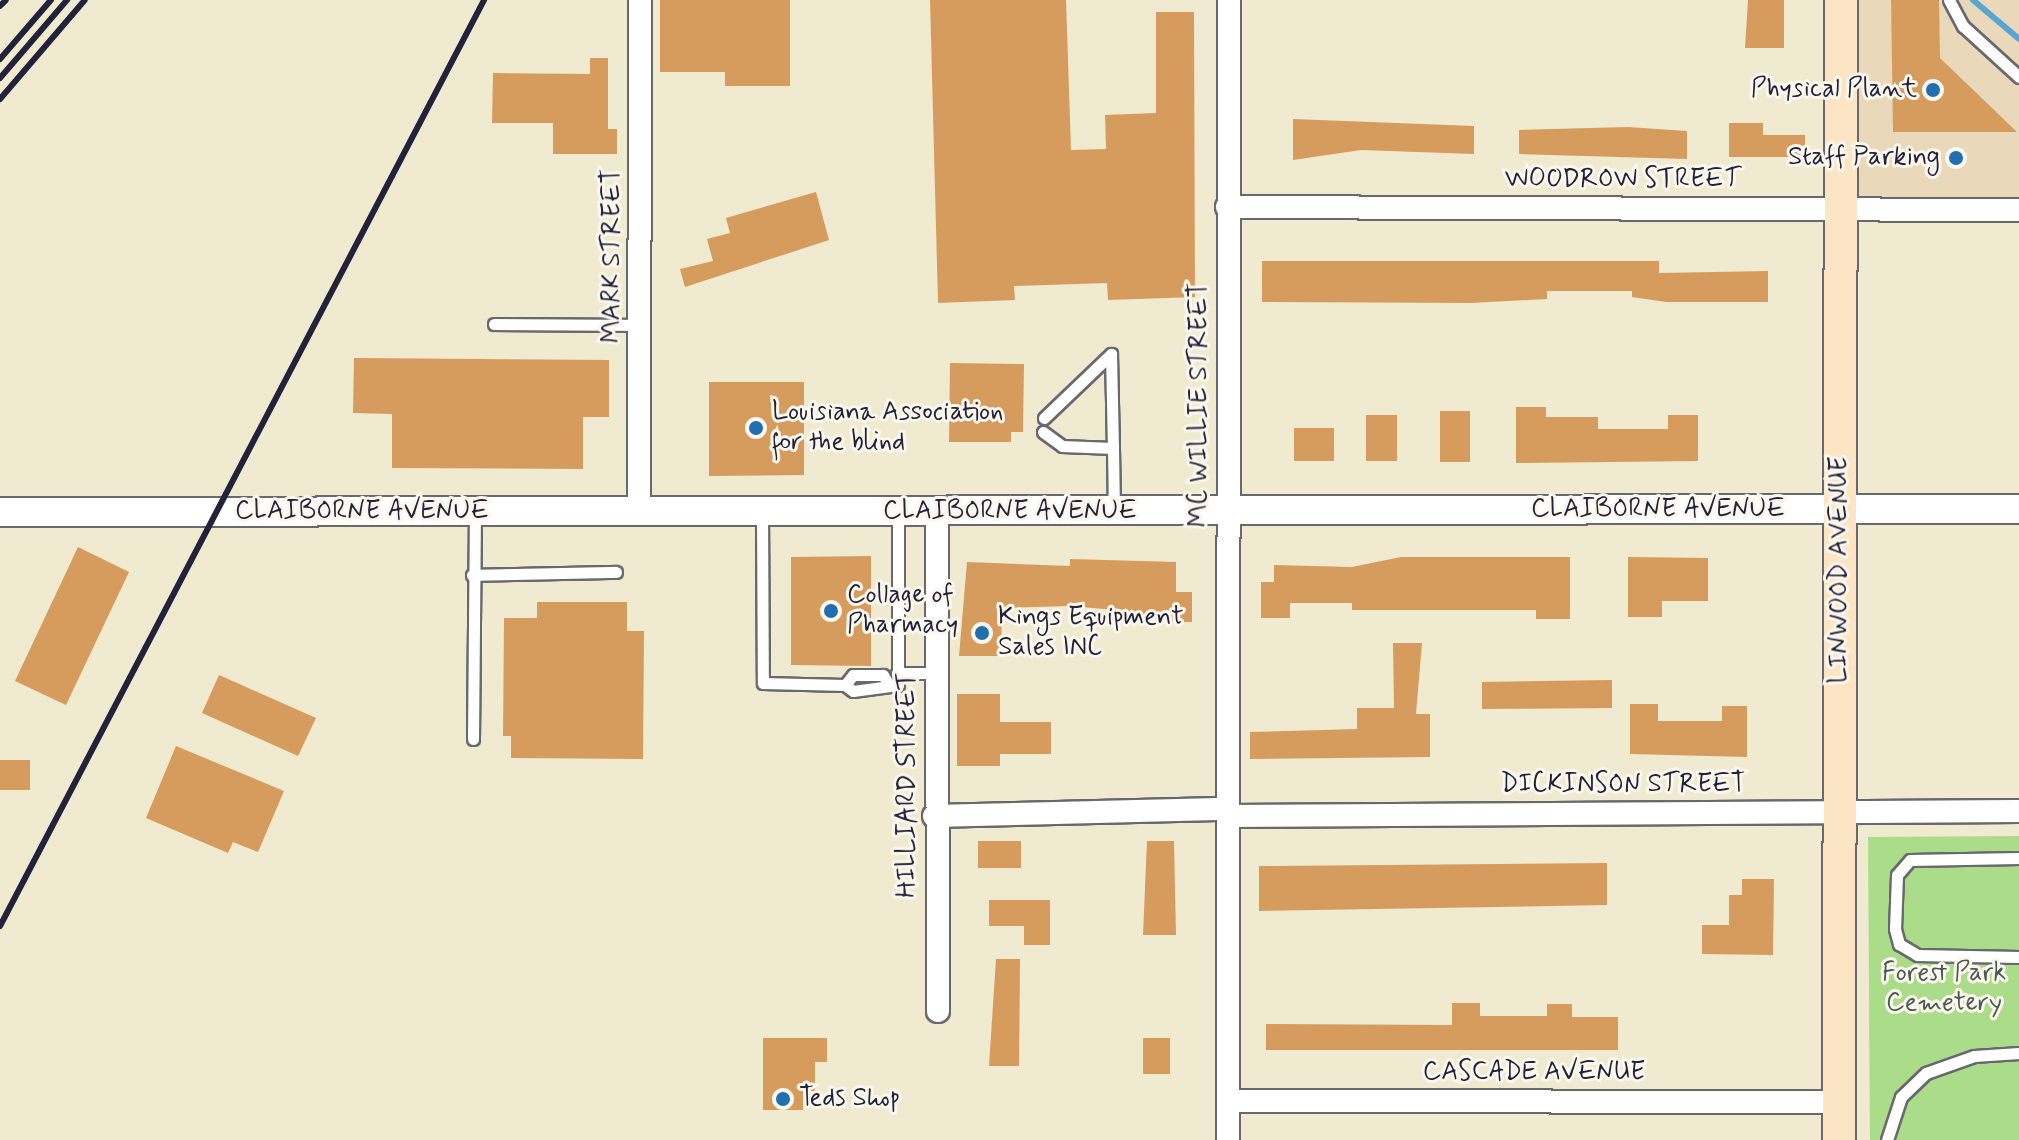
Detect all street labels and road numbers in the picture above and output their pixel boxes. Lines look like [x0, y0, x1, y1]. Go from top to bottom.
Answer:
street label: WOODROW STREET [1504, 164, 1742, 196]
street label: MARK STREET [597, 169, 629, 343]
street label: MC WILLIE STREET [1184, 282, 1216, 528]
street label: LINWOOD AVENUE [1824, 456, 1856, 684]
street label: CLAIBORNE AVENUE [1531, 494, 1785, 526]
street label: CLAIBORNE AVENUE [235, 496, 489, 528]
street label: CLAIBORNE AVENUE [883, 496, 1137, 528]
street label: HILLIARD STREET [892, 671, 924, 899]
street label: DICKINSON STREET [1500, 769, 1746, 801]
street label: CASCADE AVENUE [1423, 1057, 1645, 1089]

